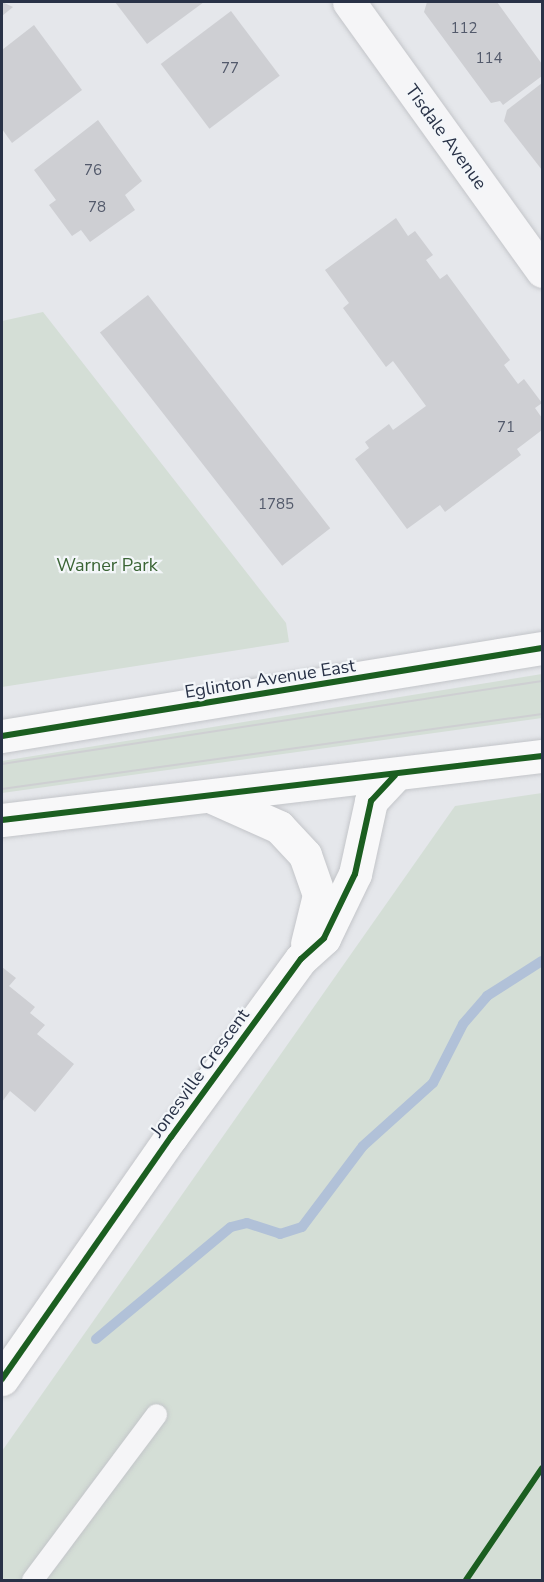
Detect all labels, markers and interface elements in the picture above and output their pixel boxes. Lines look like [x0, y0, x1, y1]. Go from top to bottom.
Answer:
house number: 112 [451, 20, 477, 38]
house number: 114 [476, 50, 502, 68]
house number: 77 [221, 60, 239, 78]
street label: Tisdale Avenue [401, 80, 491, 194]
house number: 76 [84, 162, 102, 180]
house number: 78 [88, 199, 106, 217]
house number: 71 [497, 419, 515, 437]
house number: 1785 [258, 496, 294, 514]
park label: Warner Park [56, 554, 158, 576]
street label: Eglinton Avenue East [183, 655, 357, 703]
street label: Jonesville Crescent [146, 1005, 254, 1141]

